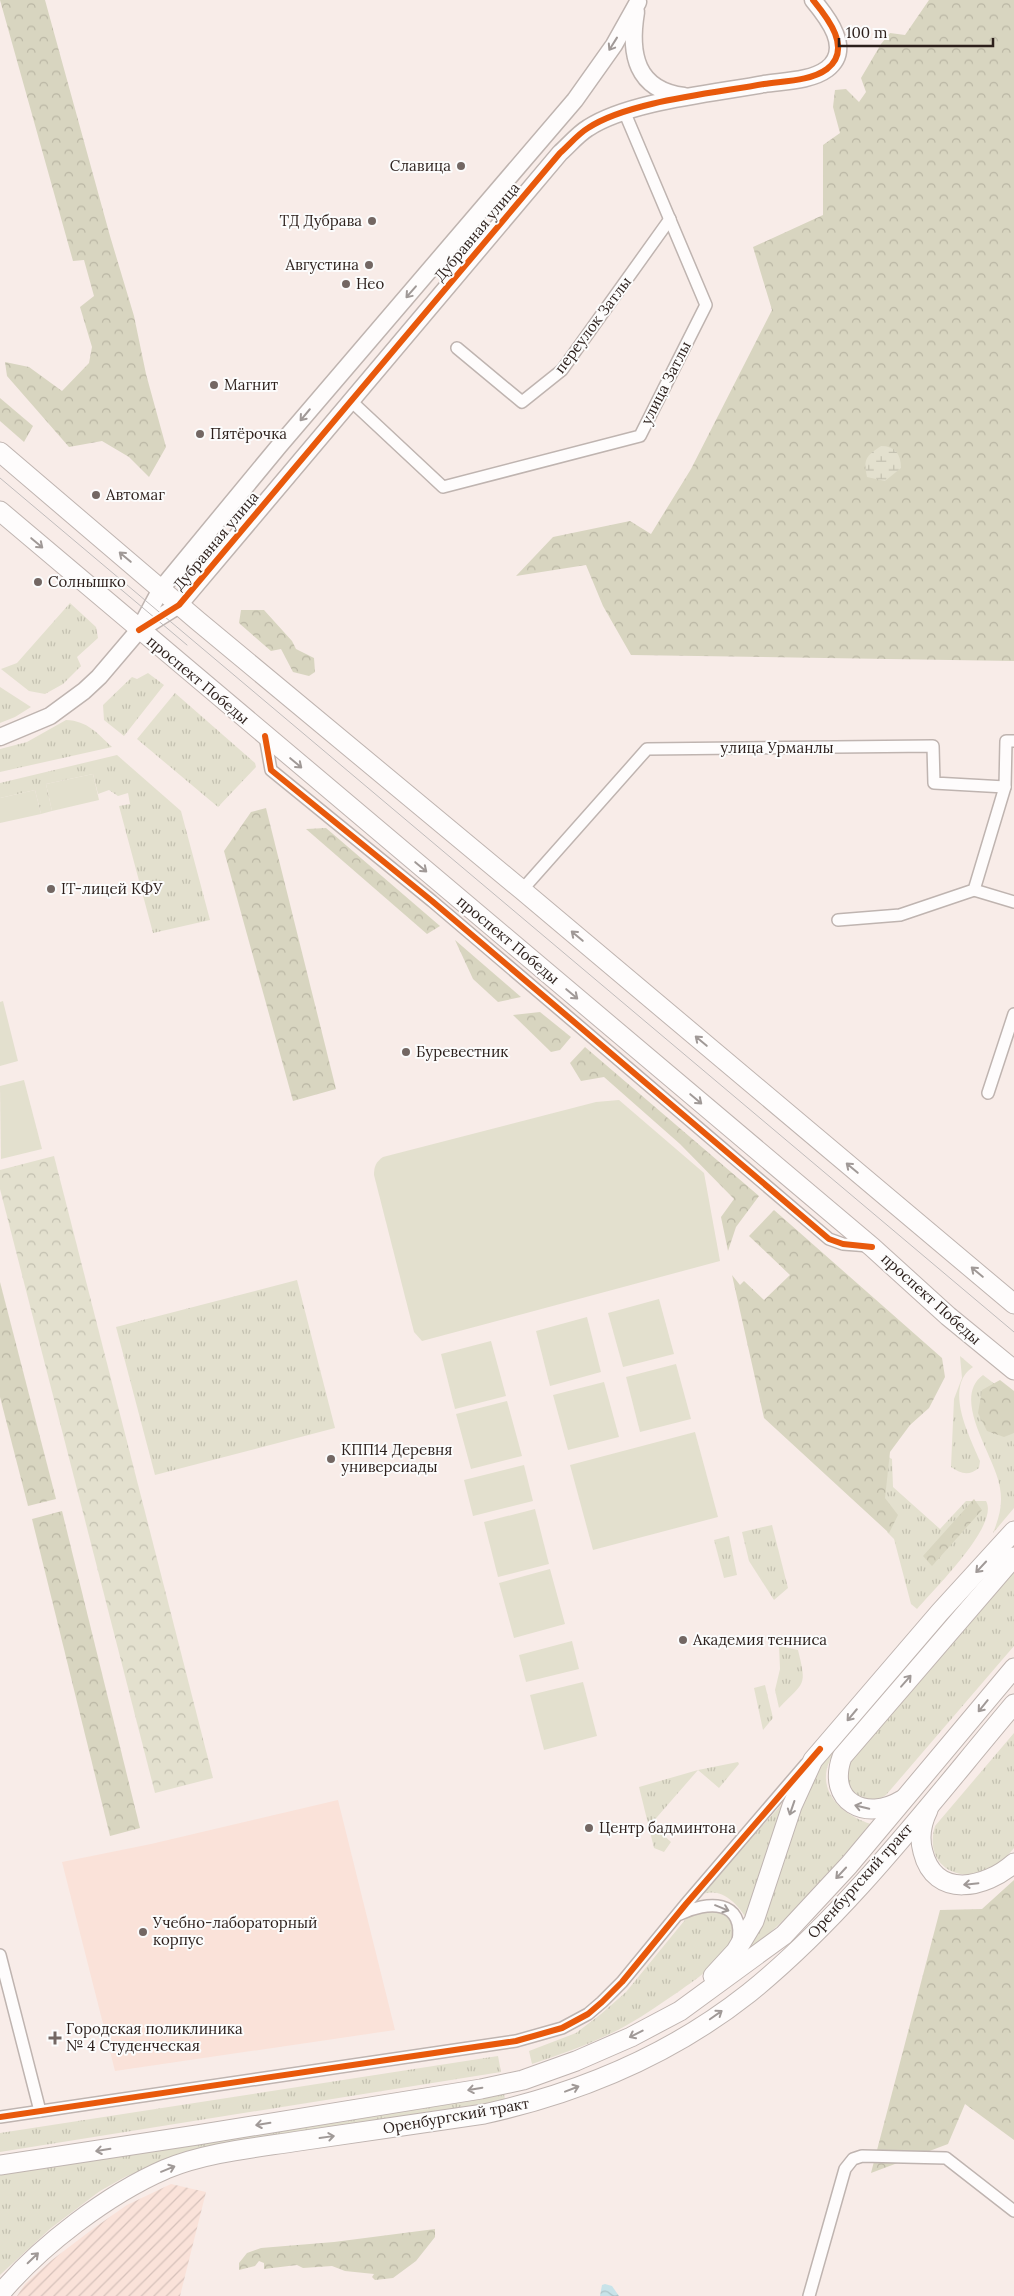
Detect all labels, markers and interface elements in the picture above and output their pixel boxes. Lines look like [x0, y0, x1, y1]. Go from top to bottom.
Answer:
scale bar [839, 15, 993, 47]
text: 100 m [846, 23, 887, 42]
one-way arrow [608, 37, 618, 51]
place label: Славица [390, 156, 451, 175]
marker: Славица [455, 160, 467, 172]
street label: Дубравная улица [430, 178, 524, 285]
place label: ТД Дубрава [279, 211, 362, 230]
marker: ТД Дубрава [366, 215, 378, 227]
place label: Августина [285, 255, 359, 274]
marker: Августина [363, 259, 375, 271]
street label: переулок Затлы [550, 273, 635, 377]
place label: Нео [356, 274, 384, 293]
marker: Нео [340, 278, 352, 290]
one-way arrow [405, 285, 417, 298]
street label: улица Затлы [636, 338, 695, 428]
place label: Магнит [224, 375, 279, 394]
marker: Магнит [208, 379, 220, 391]
one-way arrow [300, 409, 311, 422]
place label: Пятёрочка [210, 424, 287, 443]
marker: Пятёрочка [194, 428, 206, 440]
place label: Автомаг [105, 485, 165, 504]
street label: Дубравная улица [169, 487, 263, 594]
marker: Автомаг [90, 489, 102, 501]
one-way arrow [31, 537, 44, 549]
one-way arrow [118, 552, 131, 563]
place label: Солнышко [48, 572, 126, 591]
marker: Солнышко [32, 576, 44, 588]
street label: проспект Победы [143, 631, 253, 728]
street label: улица Урманлы [720, 738, 834, 757]
one-way arrow [290, 757, 303, 768]
one-way arrow [414, 862, 427, 873]
place label: IT-лицей КФУ [61, 879, 163, 898]
marker: IT-лицей КФУ [45, 883, 57, 895]
street label: проспект Победы [453, 891, 563, 988]
one-way arrow [571, 931, 584, 942]
one-way arrow [565, 989, 578, 1000]
one-way arrow [695, 1035, 708, 1046]
place label: Буревестник [416, 1042, 508, 1061]
marker: Буревестник [400, 1046, 412, 1058]
one-way arrow [690, 1093, 703, 1104]
one-way arrow [846, 1162, 859, 1173]
street label: проспект Победы [877, 1249, 985, 1348]
one-way arrow [970, 1267, 983, 1278]
place label: КПП14 Деревня универсиады [341, 1440, 453, 1476]
marker: КПП14 Деревня универсиады [325, 1453, 337, 1465]
one-way arrow [975, 1561, 987, 1574]
place label: Академия тенниса [692, 1630, 827, 1649]
marker: Академия тенниса [677, 1634, 689, 1646]
one-way arrow [900, 1675, 911, 1688]
one-way arrow [978, 1699, 989, 1712]
one-way arrow [846, 1709, 857, 1722]
one-way arrow [787, 1800, 796, 1816]
one-way arrow [855, 1802, 871, 1811]
place label: Центр бадминтона [599, 1818, 736, 1837]
street label: Оренбургский тракт [803, 1819, 917, 1942]
marker: Центр бадминтона [583, 1822, 595, 1834]
one-way arrow [835, 1867, 847, 1879]
one-way arrow [964, 1879, 980, 1889]
one-way arrow [714, 1904, 729, 1913]
place label: Учебно-лабораторный корпус [152, 1913, 318, 1949]
marker: Учебно-лабораторный корпус [137, 1926, 149, 1938]
one-way arrow [709, 2010, 723, 2020]
place label: Городская поликлиника № 4 Студенческая [66, 2019, 243, 2055]
one-way arrow [629, 2029, 644, 2039]
marker: Городская поликлиника № 4 Студенческая [48, 2031, 62, 2045]
one-way arrow [564, 2084, 579, 2093]
one-way arrow [468, 2085, 484, 2095]
street label: Оренбургский тракт [381, 2093, 531, 2138]
one-way arrow [256, 2120, 272, 2130]
one-way arrow [319, 2132, 335, 2142]
one-way arrow [95, 2145, 111, 2155]
one-way arrow [160, 2164, 175, 2173]
one-way arrow [27, 2252, 39, 2264]

